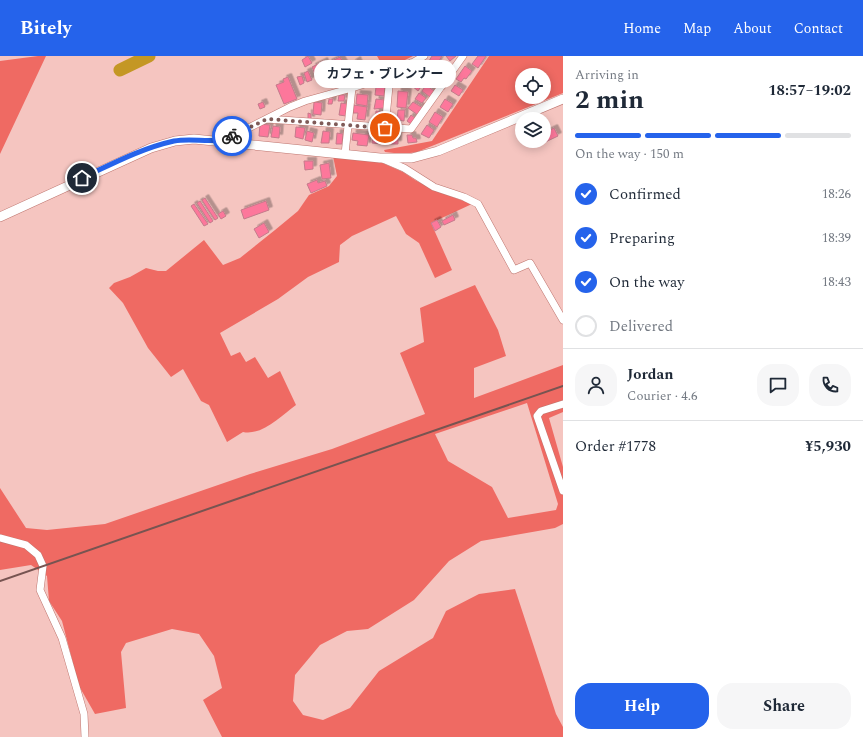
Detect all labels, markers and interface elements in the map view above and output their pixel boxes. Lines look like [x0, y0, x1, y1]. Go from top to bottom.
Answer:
text: Bitely [20, 14, 72, 43]
text: Home [623, 18, 661, 39]
text: Map [683, 18, 711, 39]
text: About [733, 18, 772, 39]
text: Contact [794, 18, 843, 39]
callout: カフェ・ブレンナー [314, 60, 456, 88]
text: カフェ・ブレンナー [326, 64, 444, 84]
text: Arriving in [575, 65, 639, 85]
map controls [515, 68, 551, 148]
button: locate [515, 68, 551, 104]
text: 18:57–19:02 [768, 79, 851, 102]
text: 2 min [575, 80, 644, 120]
pin [368, 111, 402, 145]
button: layers [515, 112, 551, 148]
courier [212, 116, 252, 156]
icon: bag [374, 117, 396, 139]
icon: bike [221, 125, 243, 147]
text: On the way · 150 m [575, 144, 684, 164]
pin [65, 161, 99, 195]
icon: home [71, 167, 93, 189]
icon: check [575, 183, 597, 205]
text: Confirmed [609, 183, 681, 206]
text: 18:26 [822, 184, 851, 204]
icon: check [575, 227, 597, 249]
text: Preparing [609, 227, 675, 250]
text: 18:39 [822, 228, 851, 248]
icon: check [575, 271, 597, 293]
text: On the way [609, 271, 684, 294]
text: 18:43 [822, 272, 851, 292]
text: Delivered [609, 315, 673, 338]
text: Jordan [627, 363, 674, 386]
button: person [575, 364, 617, 406]
button: chat [757, 364, 799, 406]
button: phone [809, 364, 851, 406]
text: Courier · 4.6 [627, 386, 697, 406]
text: Order #1778 [575, 435, 656, 458]
text: ¥5,930 [805, 435, 851, 458]
button: Help [575, 683, 709, 729]
button: Share [717, 683, 851, 729]

